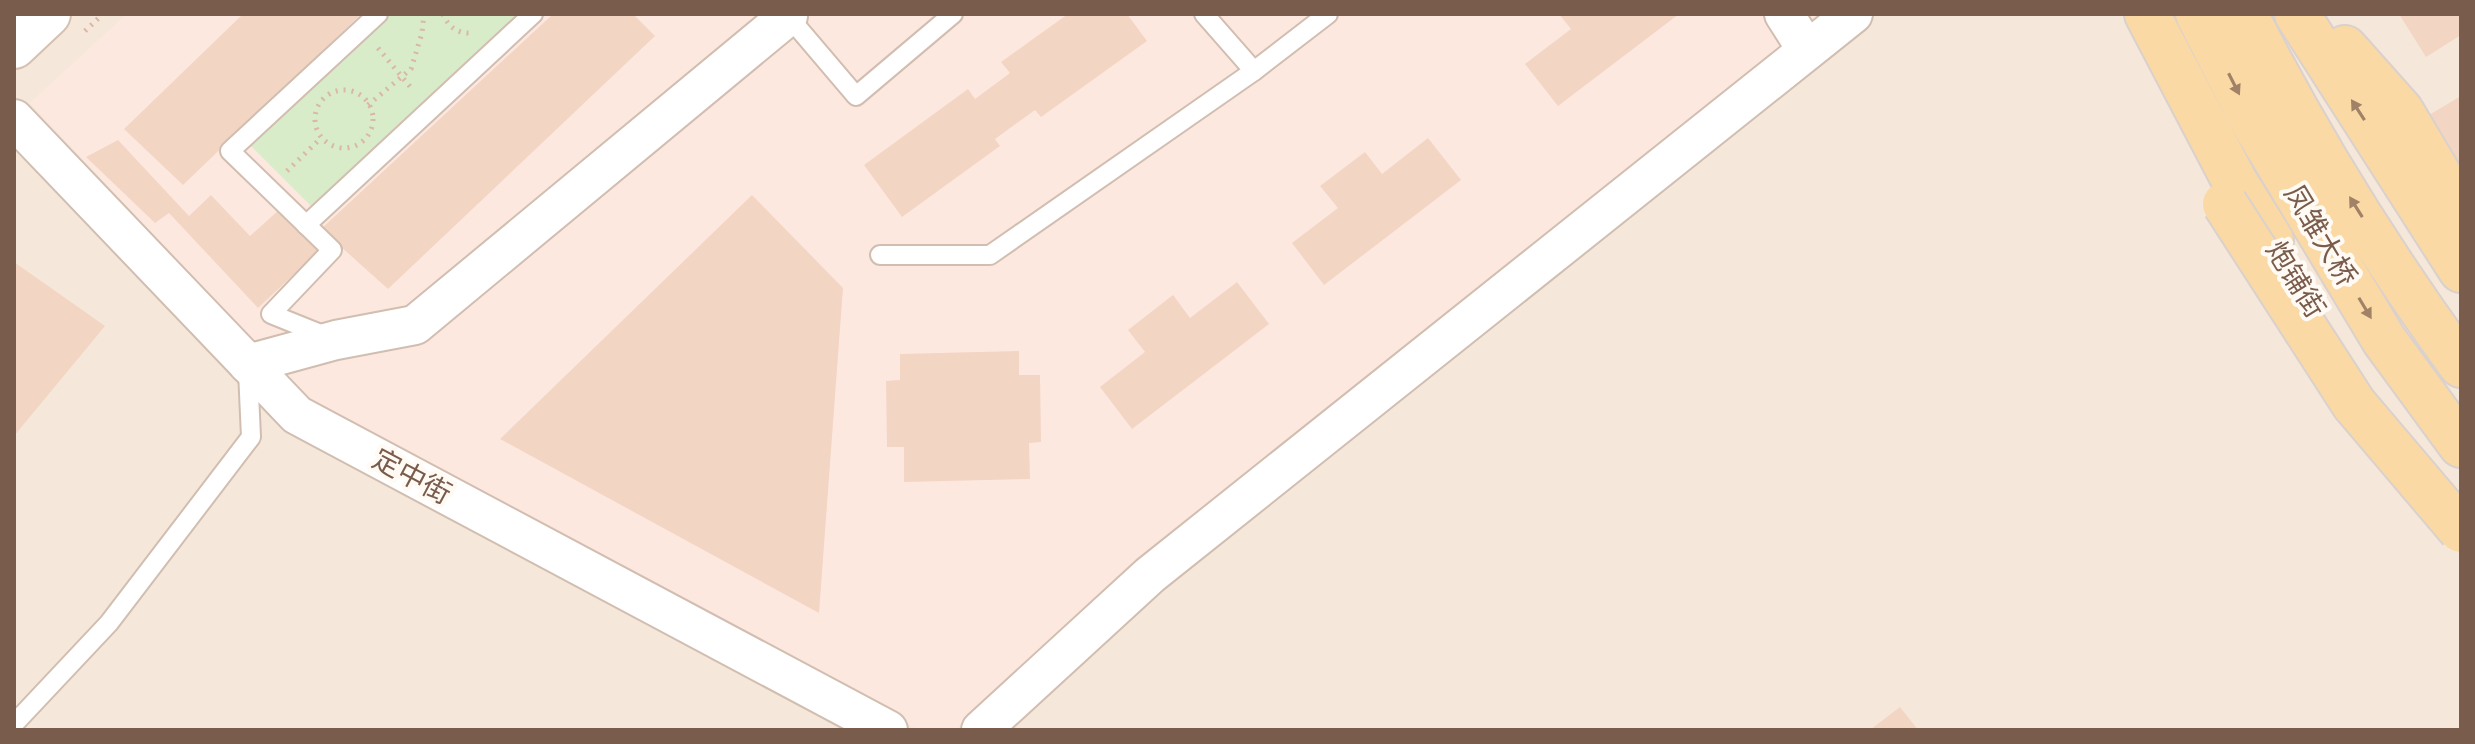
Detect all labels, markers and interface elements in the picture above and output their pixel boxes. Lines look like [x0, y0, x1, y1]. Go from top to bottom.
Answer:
one-way arrow [2227, 72, 2240, 95]
one-way arrow [2352, 99, 2366, 121]
street label: 凤雏大桥 [2278, 179, 2364, 292]
one-way arrow [2350, 196, 2364, 218]
street label: 炮铺街 [2259, 235, 2332, 324]
one-way arrow [2358, 297, 2372, 319]
street label: 定中街 [367, 442, 457, 511]

